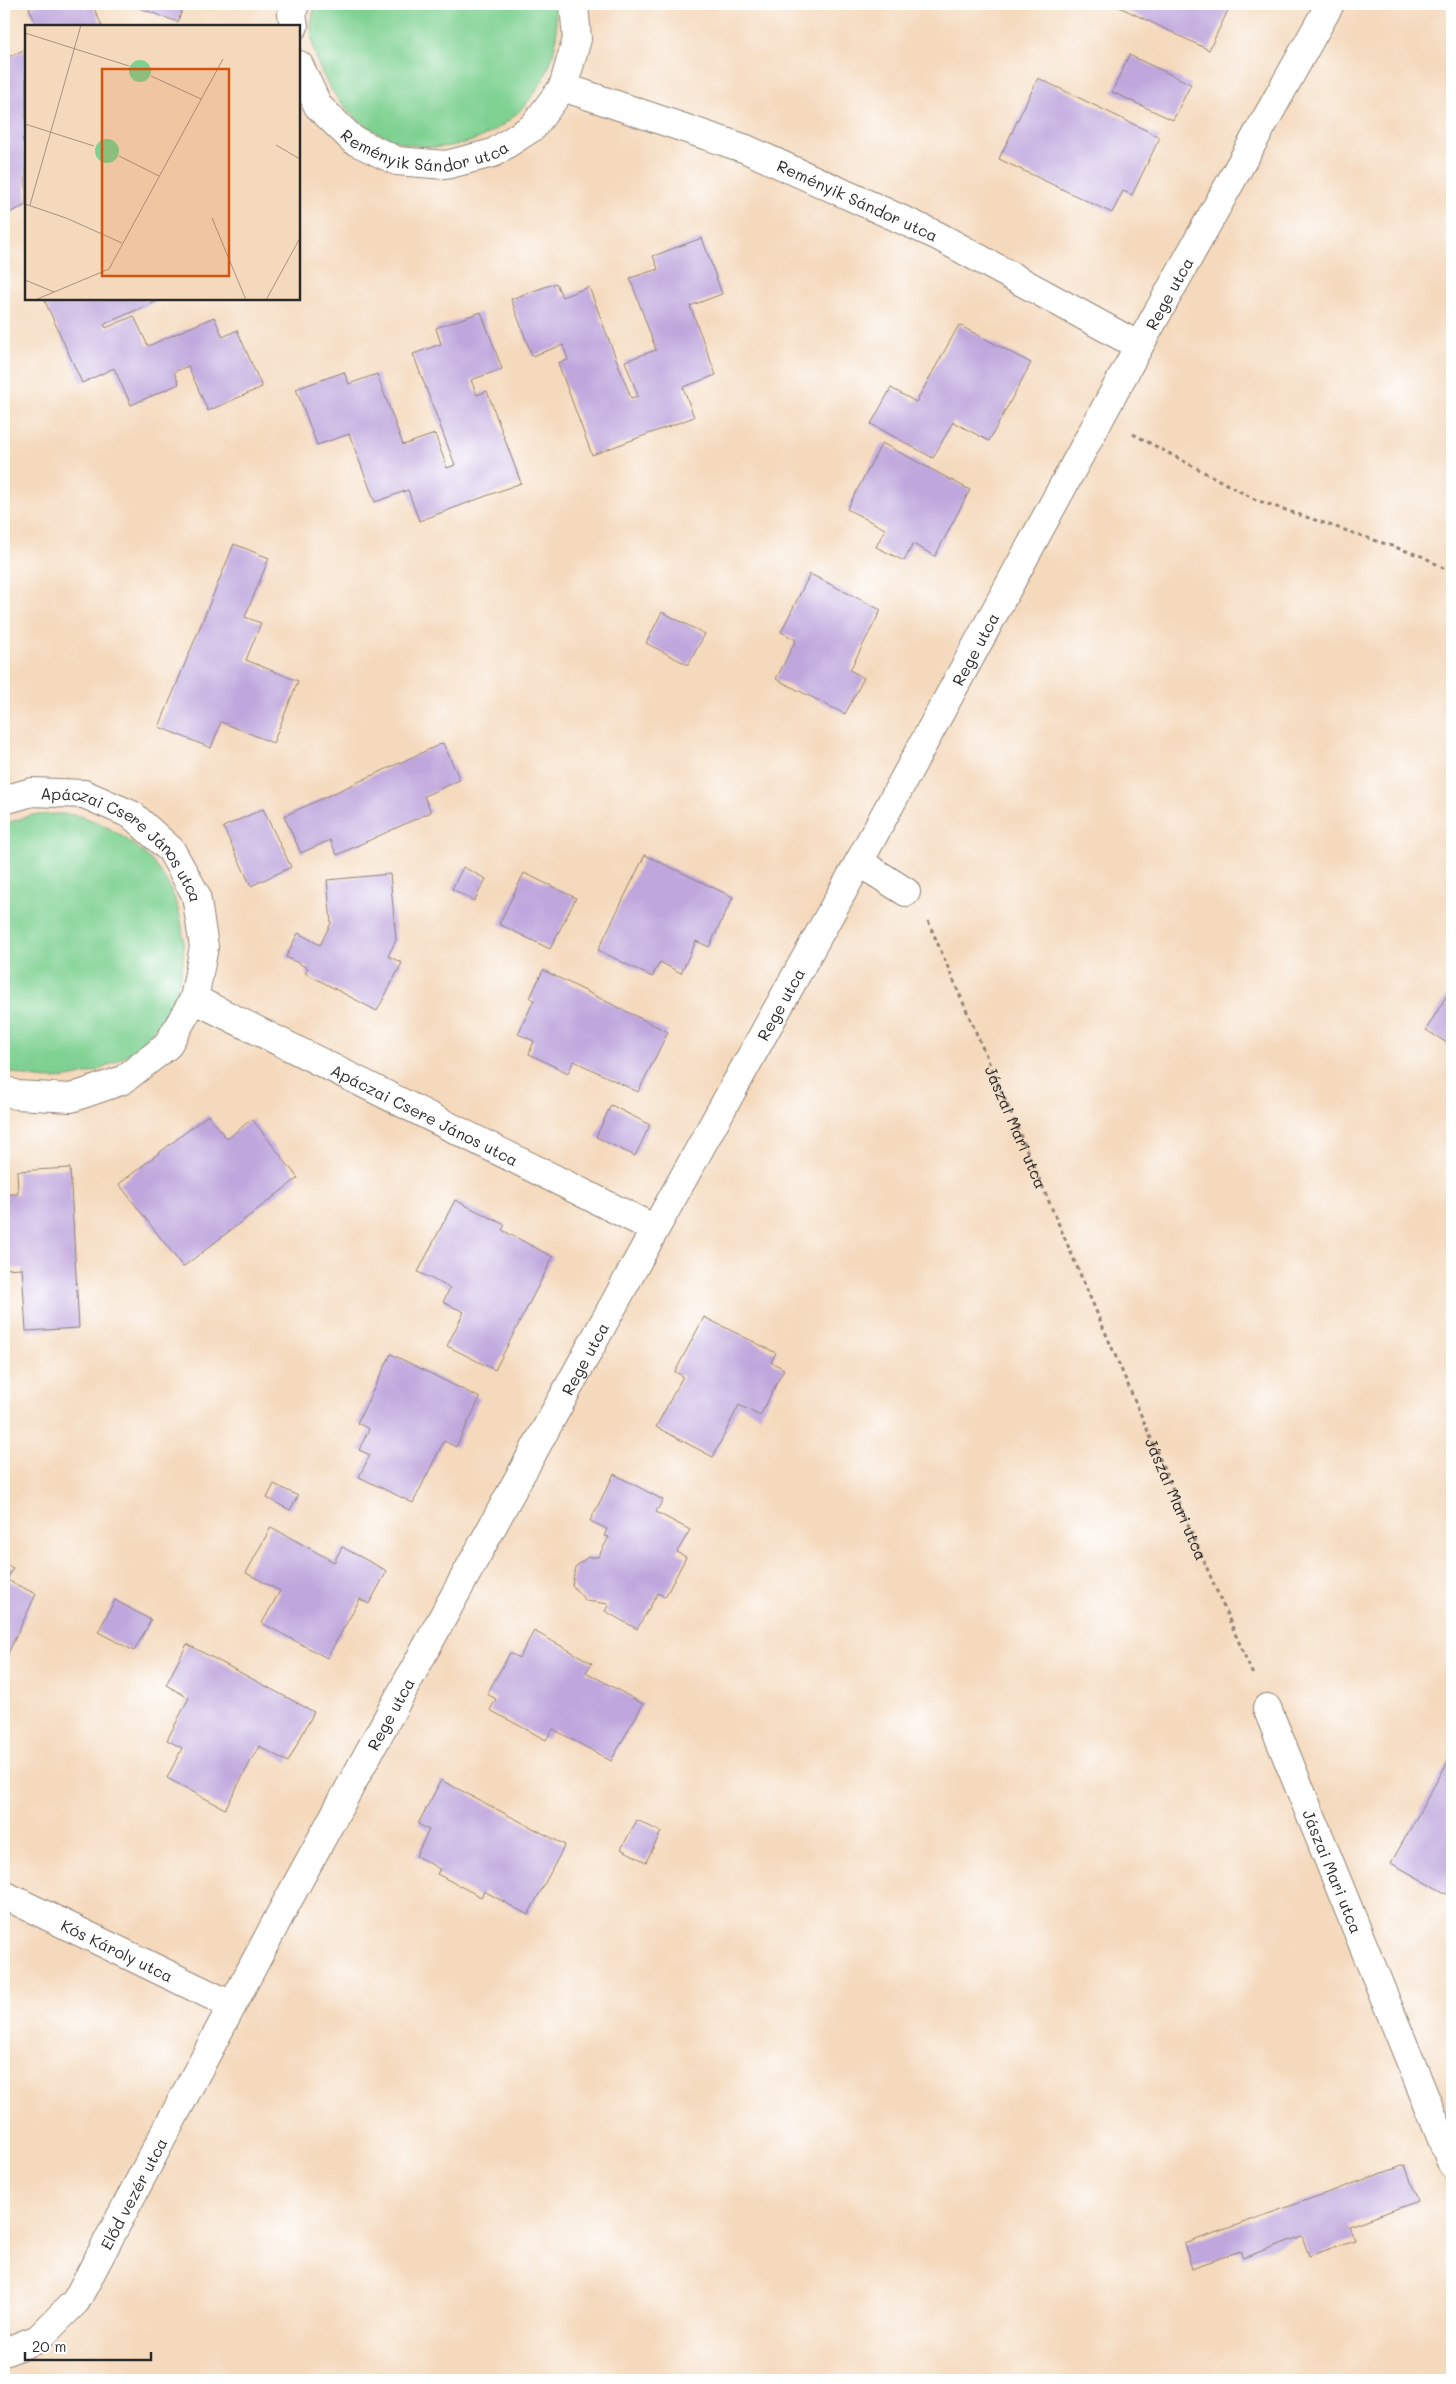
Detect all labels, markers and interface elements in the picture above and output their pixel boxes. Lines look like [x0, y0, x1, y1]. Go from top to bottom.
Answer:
inset map [25, 25, 300, 300]
street label: Reményik Sándor utca [337, 124, 512, 176]
street label: Reményik Sándor utca [774, 154, 942, 245]
street label: Rege utca [1140, 253, 1197, 333]
street label: Rege utca [946, 609, 1003, 689]
street label: Apáczai Csere János utca [40, 782, 207, 903]
street label: Rege utca [752, 964, 809, 1044]
street label: Apáczai Csere János utca [328, 1059, 522, 1170]
street label: Jászai Mari utca [981, 1062, 1052, 1191]
street label: Rege utca [556, 1318, 613, 1398]
street label: Jászai Mari utca [1141, 1434, 1213, 1563]
street label: Rege utca [362, 1674, 418, 1754]
street label: Jászai Mari utca [1299, 1806, 1368, 1936]
street label: Kós Károly utca [58, 1914, 177, 1986]
street label: Előd vezér utca [95, 2134, 171, 2253]
scale bar [25, 2329, 151, 2361]
text: 20 m [32, 2336, 66, 2356]

